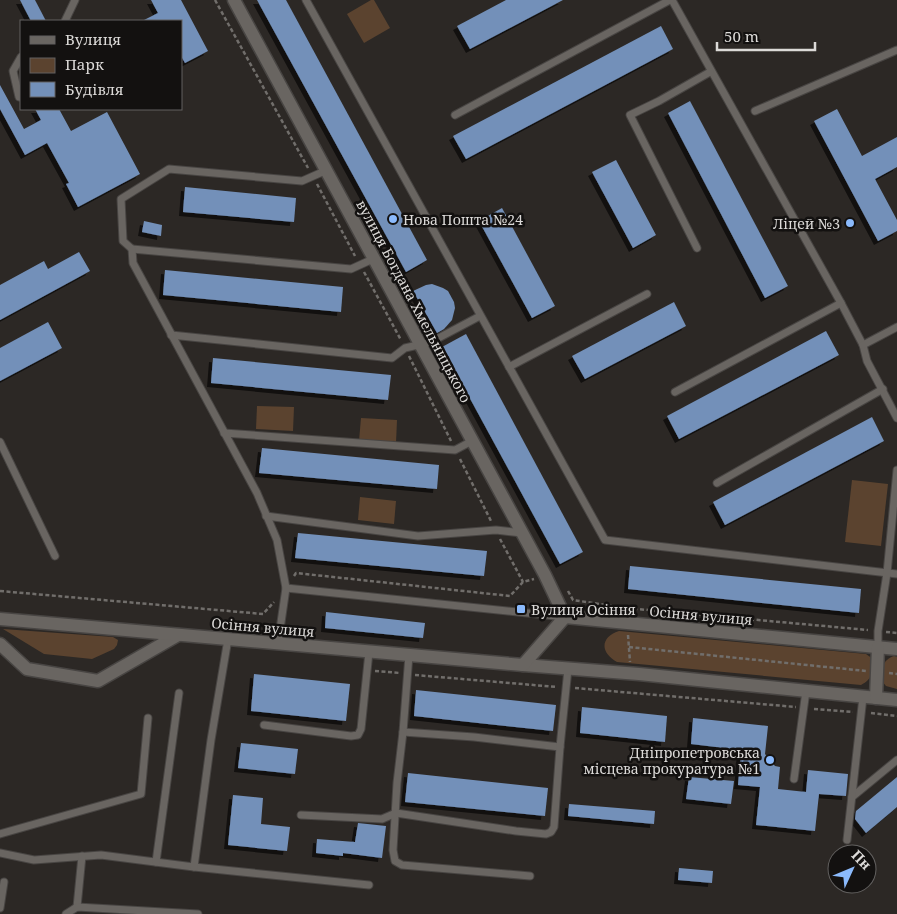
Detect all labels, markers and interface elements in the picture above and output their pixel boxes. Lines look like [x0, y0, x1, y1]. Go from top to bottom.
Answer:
legend [20, 20, 182, 110]
scale bar [717, 20, 814, 52]
text: 50 m [724, 26, 759, 46]
text: Вулиця [65, 29, 121, 49]
text: Парк [65, 54, 104, 74]
text: Будівля [65, 79, 123, 99]
street label: вулиця Богдана Хмельницького [352, 196, 476, 406]
place label: Нова Пошта №24 [403, 210, 523, 229]
marker: Нова Пошта №24 [387, 213, 399, 225]
place label: Ліцей №3 [773, 214, 840, 233]
marker: Ліцей №3 [844, 217, 856, 229]
place label: Вулиця Осіння [531, 600, 636, 619]
street label: Осіння вулиця [649, 601, 753, 629]
marker: Вулиця Осіння [515, 603, 527, 615]
street label: Осіння вулиця [211, 613, 315, 641]
place label: Дніпропетровська місцева прокуратура №1 [583, 743, 760, 778]
marker: Дніпропетровська місцева прокуратура №1 [764, 754, 776, 766]
north arrow [827, 844, 877, 894]
text: Пн [848, 846, 876, 874]

